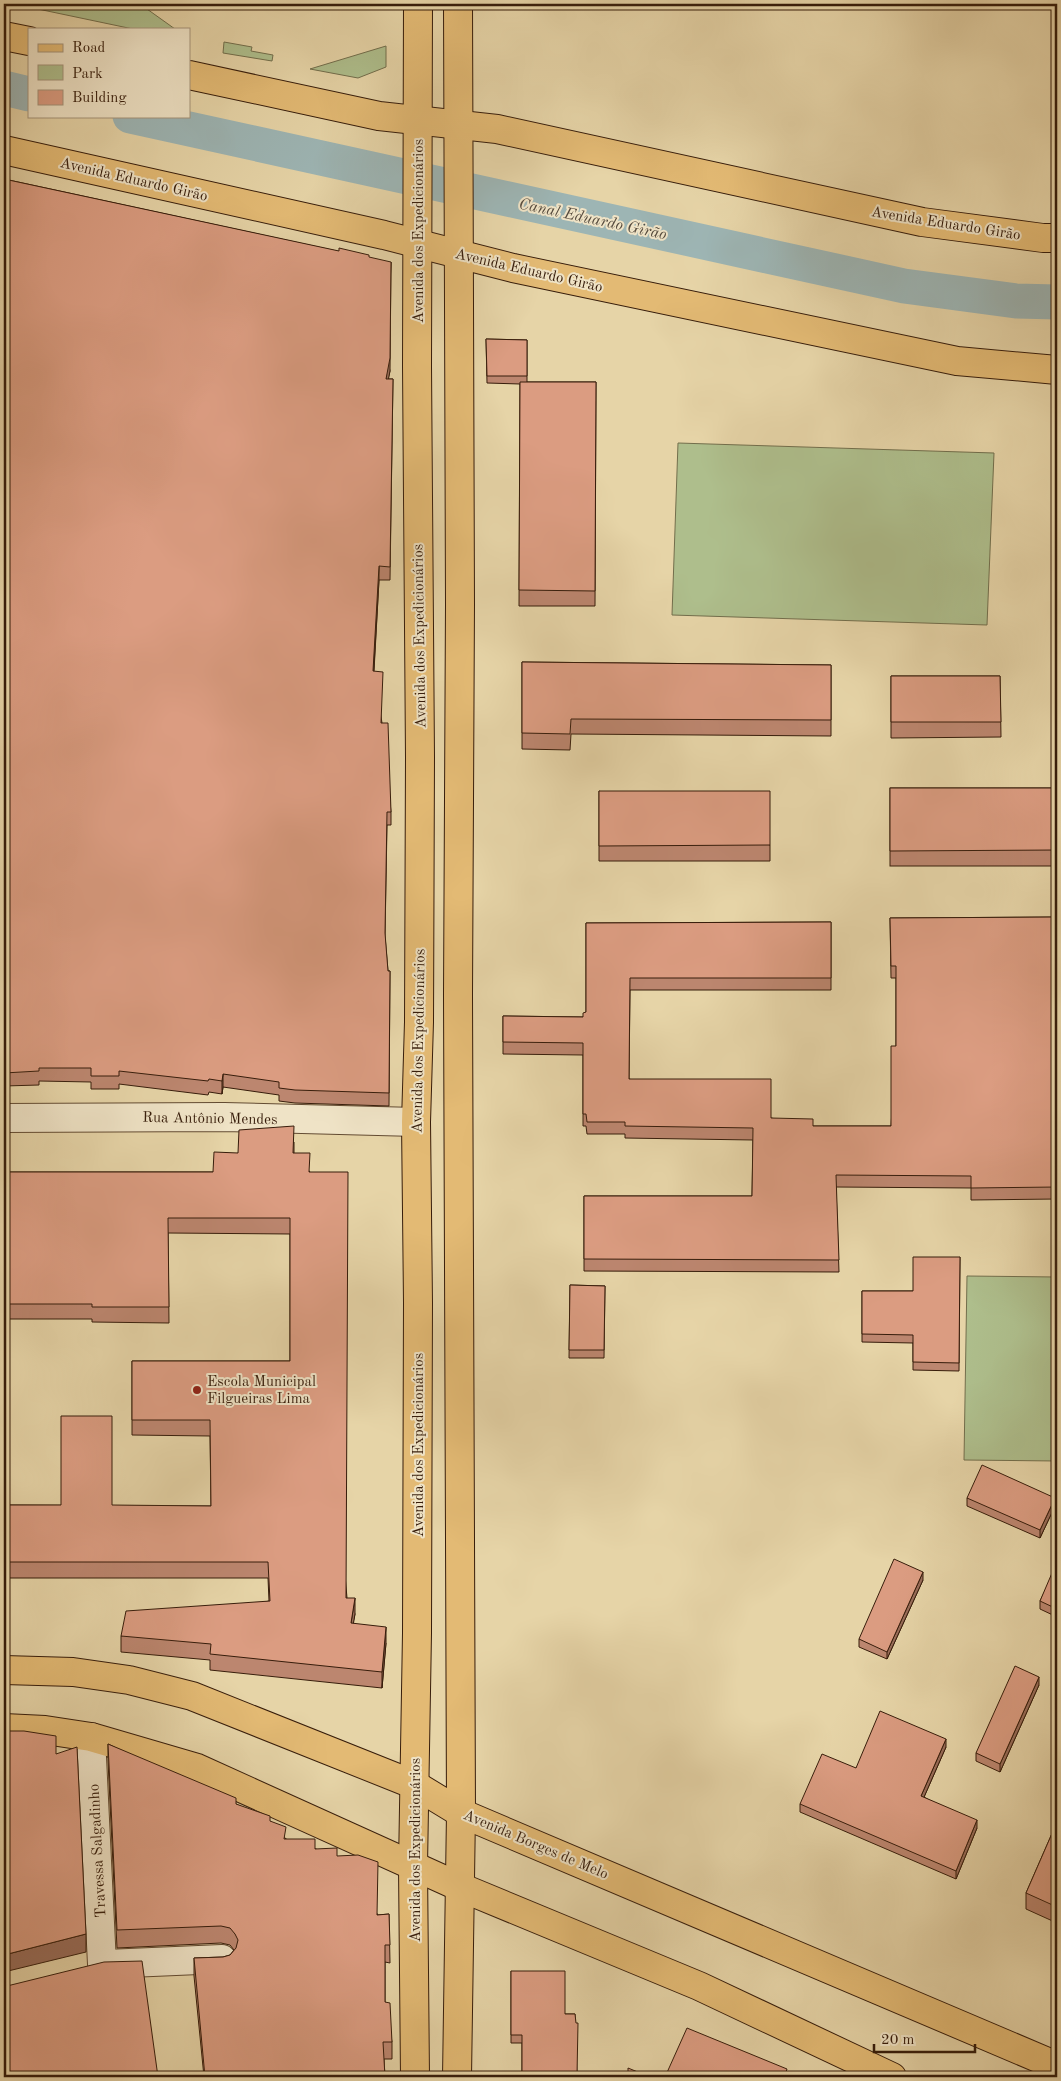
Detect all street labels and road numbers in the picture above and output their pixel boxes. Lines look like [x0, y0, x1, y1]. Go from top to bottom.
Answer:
street label: Avenida dos Expedicionários [412, 139, 427, 323]
street label: Avenida Eduardo Girão [58, 156, 209, 205]
street label: Avenida Eduardo Girão [870, 205, 1022, 244]
street label: Avenida Eduardo Girão [453, 247, 604, 296]
street label: Avenida dos Expedicionários [411, 544, 430, 728]
street label: Avenida dos Expedicionários [410, 949, 429, 1133]
street label: Rua Antônio Mendes [142, 1111, 278, 1128]
street label: Avenida dos Expedicionários [412, 1353, 427, 1537]
street label: Avenida dos Expedicionários [409, 1758, 424, 1942]
street label: Travessa Salgadinho [87, 1783, 110, 1918]
street label: Avenida Borges de Melo [461, 1808, 610, 1883]

